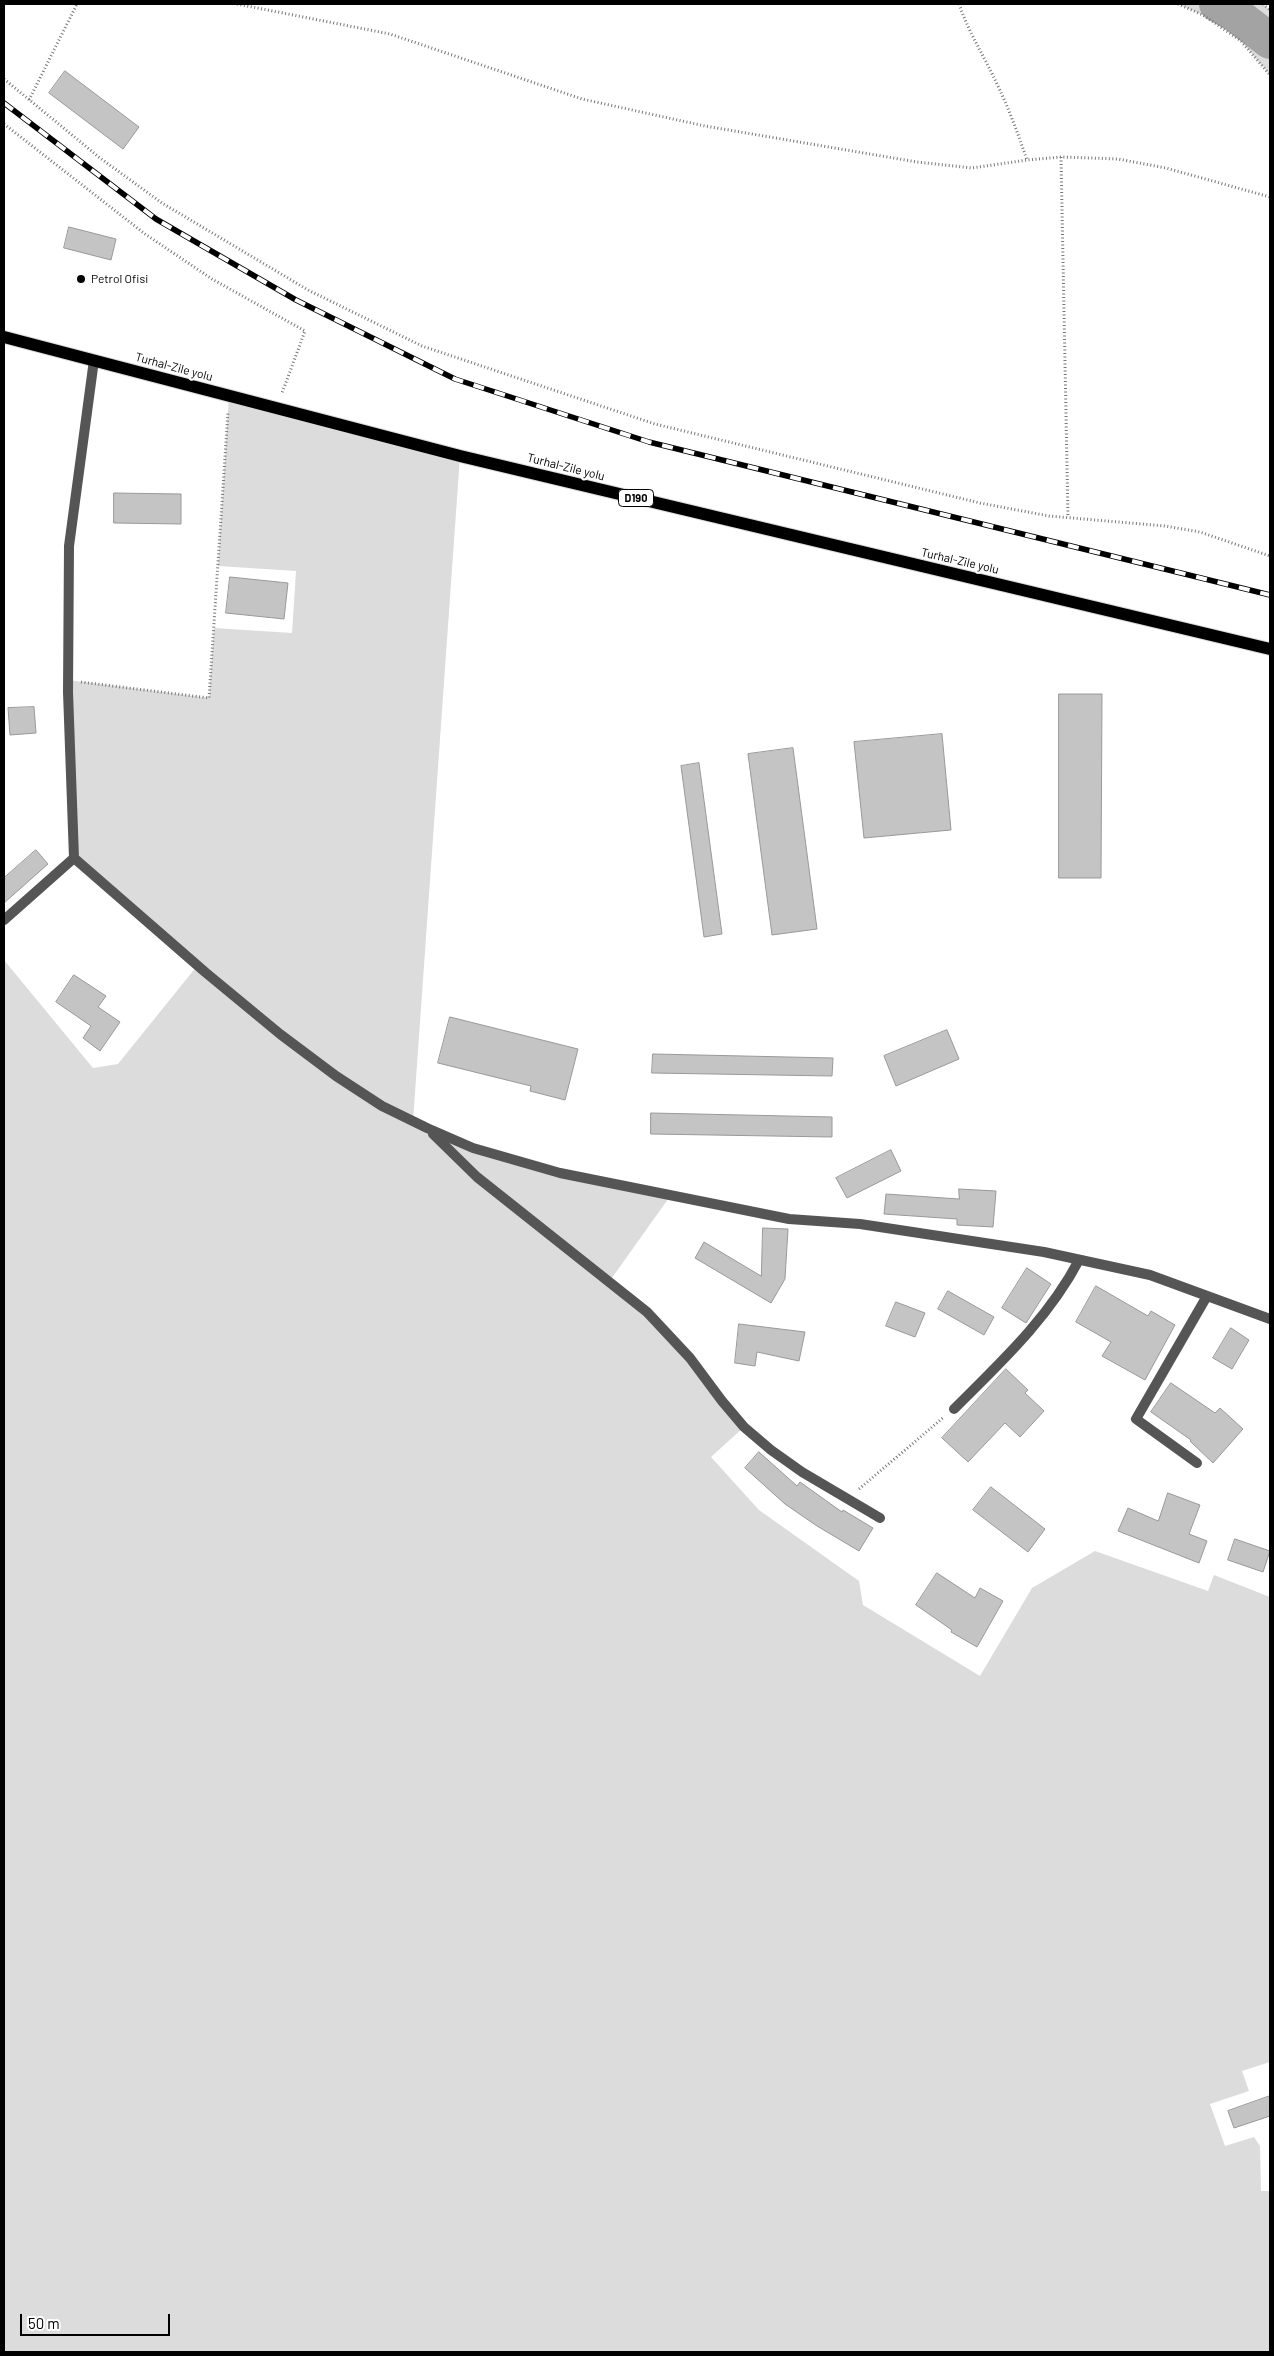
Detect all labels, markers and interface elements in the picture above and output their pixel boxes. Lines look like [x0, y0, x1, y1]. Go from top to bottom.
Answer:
place label: Petrol Ofisi [91, 272, 148, 286]
marker: Petrol Ofisi [75, 273, 87, 285]
street label: Turhal-Zile yolu [134, 350, 214, 384]
street label: Turhal-Zile yolu [526, 450, 606, 484]
road number: D190 [618, 489, 654, 506]
street label: Turhal-Zile yolu [920, 545, 1000, 577]
scale bar [22, 2304, 172, 2336]
text: 50 m [28, 2314, 60, 2332]

